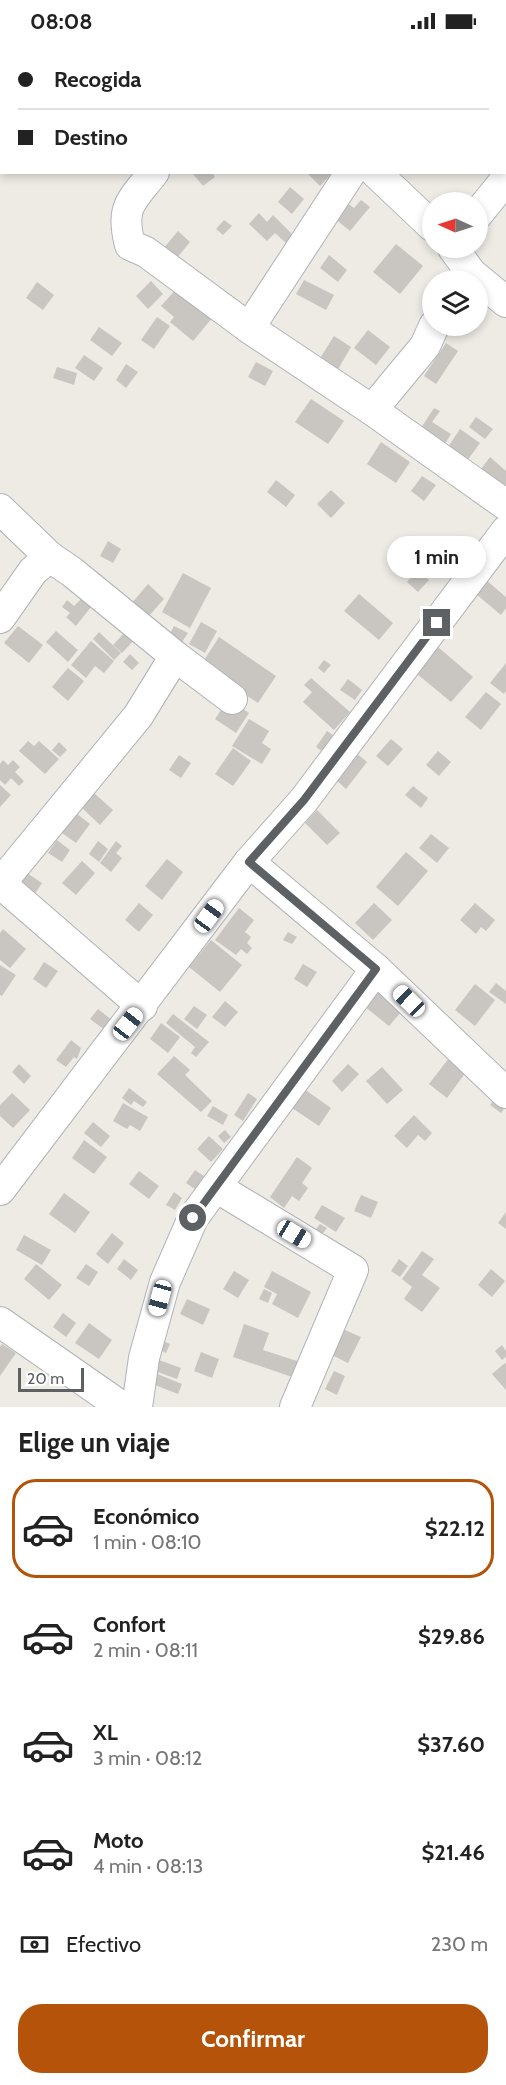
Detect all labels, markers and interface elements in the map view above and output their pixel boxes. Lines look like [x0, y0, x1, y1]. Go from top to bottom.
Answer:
text: 08:08 [30, 8, 93, 35]
text: Recogida [54, 66, 141, 93]
text: Destino [54, 124, 128, 151]
north arrow [422, 192, 488, 258]
map controls [422, 192, 488, 336]
button: layers [422, 270, 488, 336]
callout: 1 min [388, 536, 486, 578]
text: 1 min [414, 545, 459, 569]
route end [423, 609, 450, 636]
car [191, 896, 227, 936]
car [390, 982, 428, 1020]
car [110, 1004, 146, 1044]
route start [179, 1204, 206, 1231]
car [274, 1217, 314, 1251]
car [147, 1278, 173, 1318]
scale bar [18, 1365, 84, 1392]
text: 20 m [27, 1369, 64, 1388]
text: Elige un viaje [18, 1426, 170, 1459]
icon: car [21, 1502, 75, 1556]
text: Económico [93, 1503, 199, 1530]
text: $22.12 [425, 1515, 485, 1542]
text: 1 min · 08:10 [93, 1530, 201, 1554]
icon: car [21, 1610, 75, 1664]
text: Confort [93, 1611, 166, 1638]
text: $29.86 [418, 1623, 485, 1650]
text: 2 min · 08:11 [93, 1638, 198, 1662]
icon: car [21, 1718, 75, 1772]
text: XL [93, 1719, 118, 1746]
text: $37.60 [417, 1731, 485, 1758]
text: 3 min · 08:12 [93, 1746, 202, 1770]
icon: car [21, 1826, 75, 1880]
text: Moto [93, 1827, 144, 1854]
text: $21.46 [422, 1839, 485, 1866]
text: 4 min · 08:13 [93, 1854, 203, 1878]
icon: cash [18, 1928, 51, 1961]
text: Efectivo [66, 1931, 141, 1958]
text: 230 m [431, 1932, 488, 1956]
button: Confirmar [18, 2004, 488, 2073]

